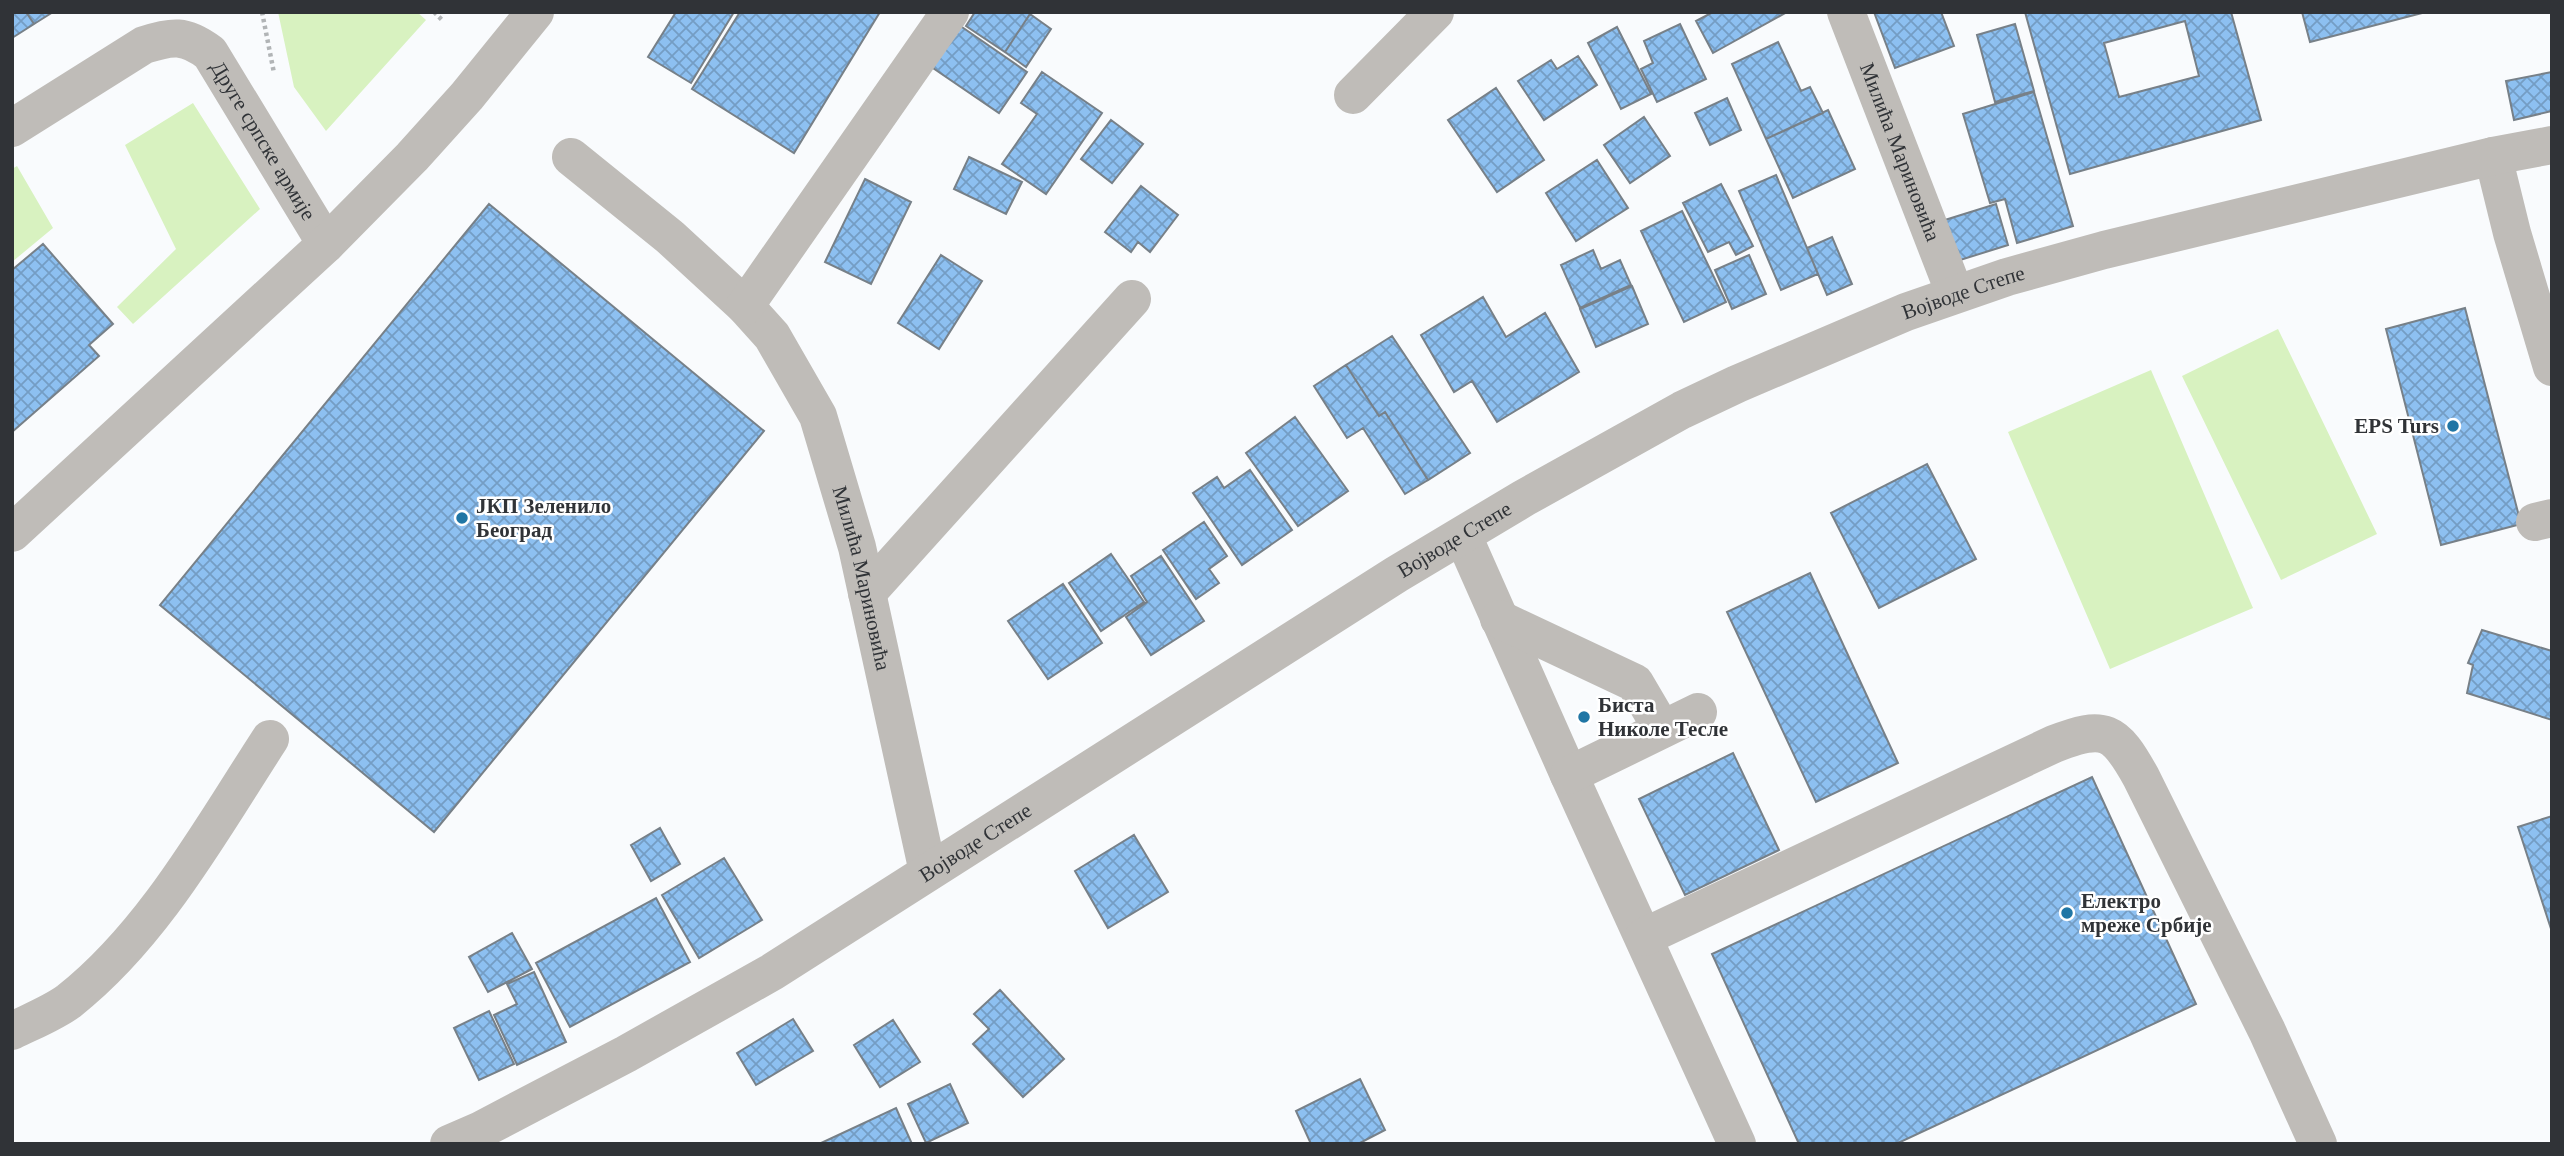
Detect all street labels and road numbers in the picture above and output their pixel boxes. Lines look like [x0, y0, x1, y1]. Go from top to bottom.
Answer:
street label: Друге српске армије [206, 57, 321, 225]
street label: Милића Мариновића [1855, 59, 1946, 245]
street label: Војводе Степе [1899, 261, 2027, 324]
street label: Милића Мариновића [827, 483, 896, 673]
street label: Војводе Степе [1393, 496, 1516, 583]
street label: Војводе Степе [915, 798, 1036, 887]

